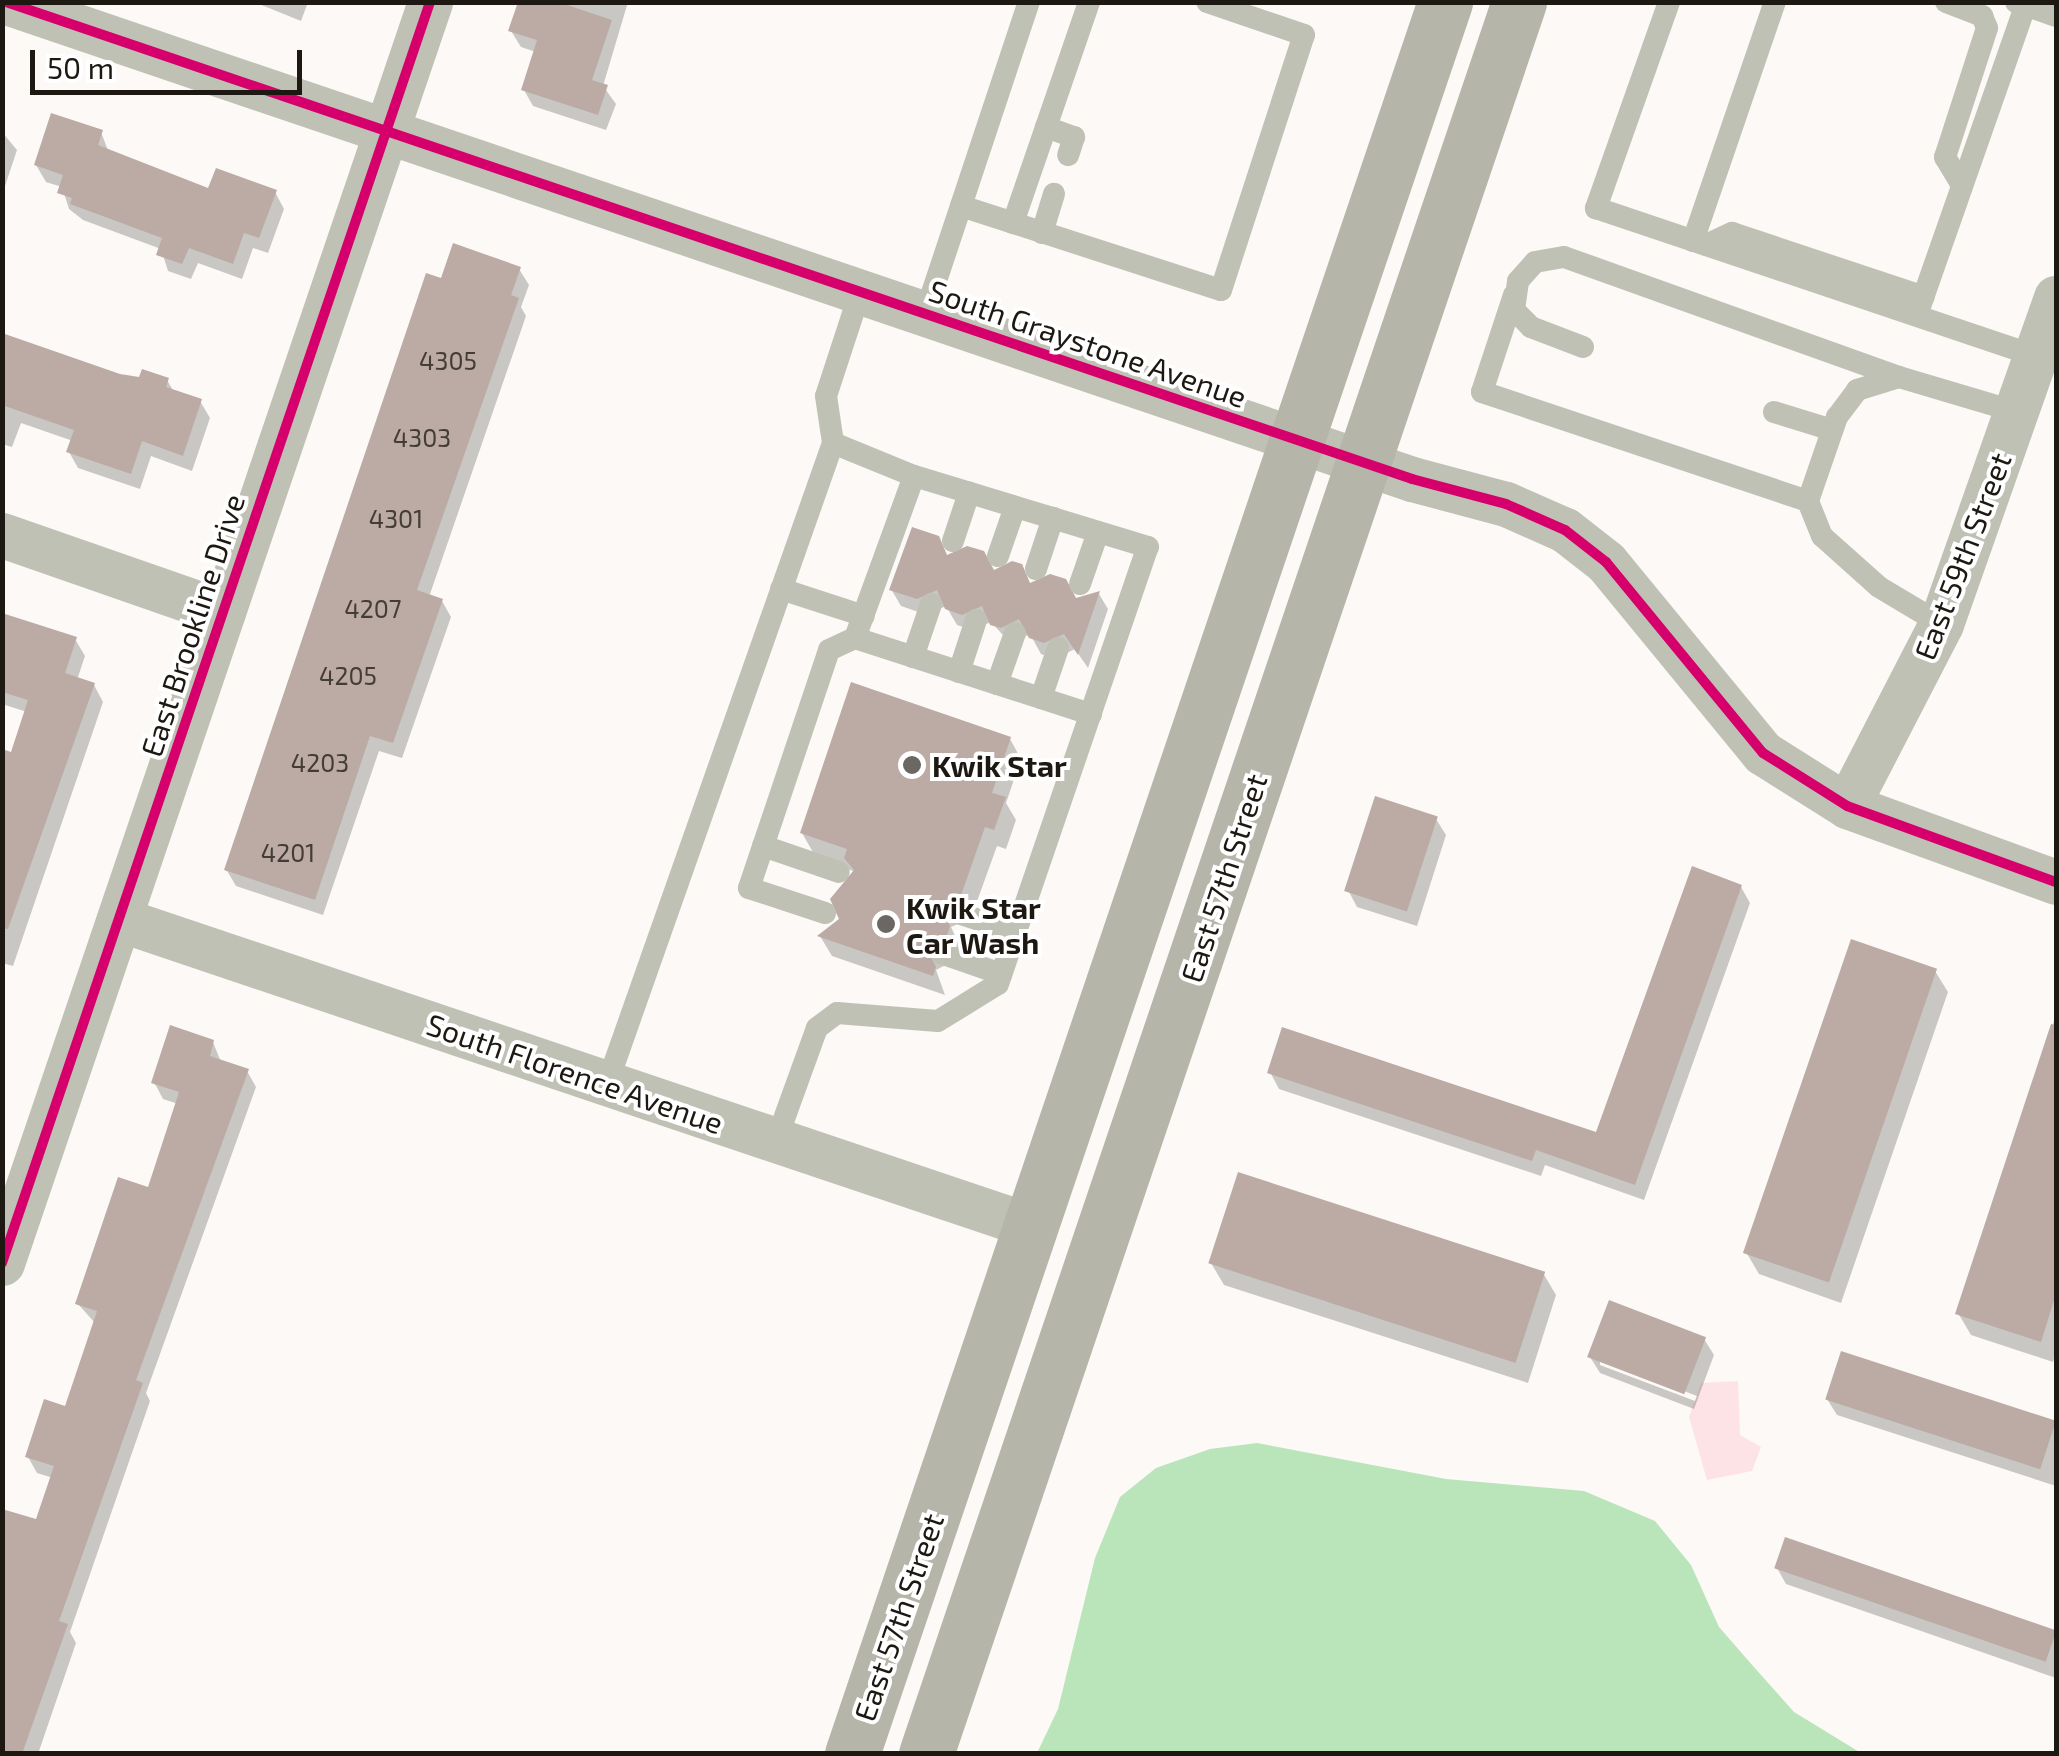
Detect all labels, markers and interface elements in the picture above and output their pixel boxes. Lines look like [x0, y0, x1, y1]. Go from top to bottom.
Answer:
scale bar [35, 30, 308, 92]
text: 50 m [47, 49, 114, 85]
street label: South Graystone Avenue [924, 272, 1252, 414]
house number: 4305 [419, 345, 477, 375]
house number: 4303 [393, 422, 451, 452]
street label: East 59th Street [1906, 447, 2018, 665]
street label: East Brookline Drive [133, 489, 251, 761]
house number: 4301 [369, 503, 423, 533]
house number: 4207 [344, 593, 402, 623]
house number: 4205 [319, 660, 377, 690]
house number: 4203 [291, 747, 349, 777]
place label: Kwik Star [932, 747, 1067, 783]
marker: Kwik Star [901, 754, 923, 776]
street label: East 57th Street [1172, 769, 1274, 987]
house number: 4201 [261, 837, 315, 867]
place label: Kwik Star Car Wash [906, 889, 1041, 960]
marker: Kwik Star Car Wash [875, 913, 897, 935]
street label: South Florence Avenue [422, 1005, 728, 1141]
street label: East 57th Street [846, 1509, 950, 1725]

